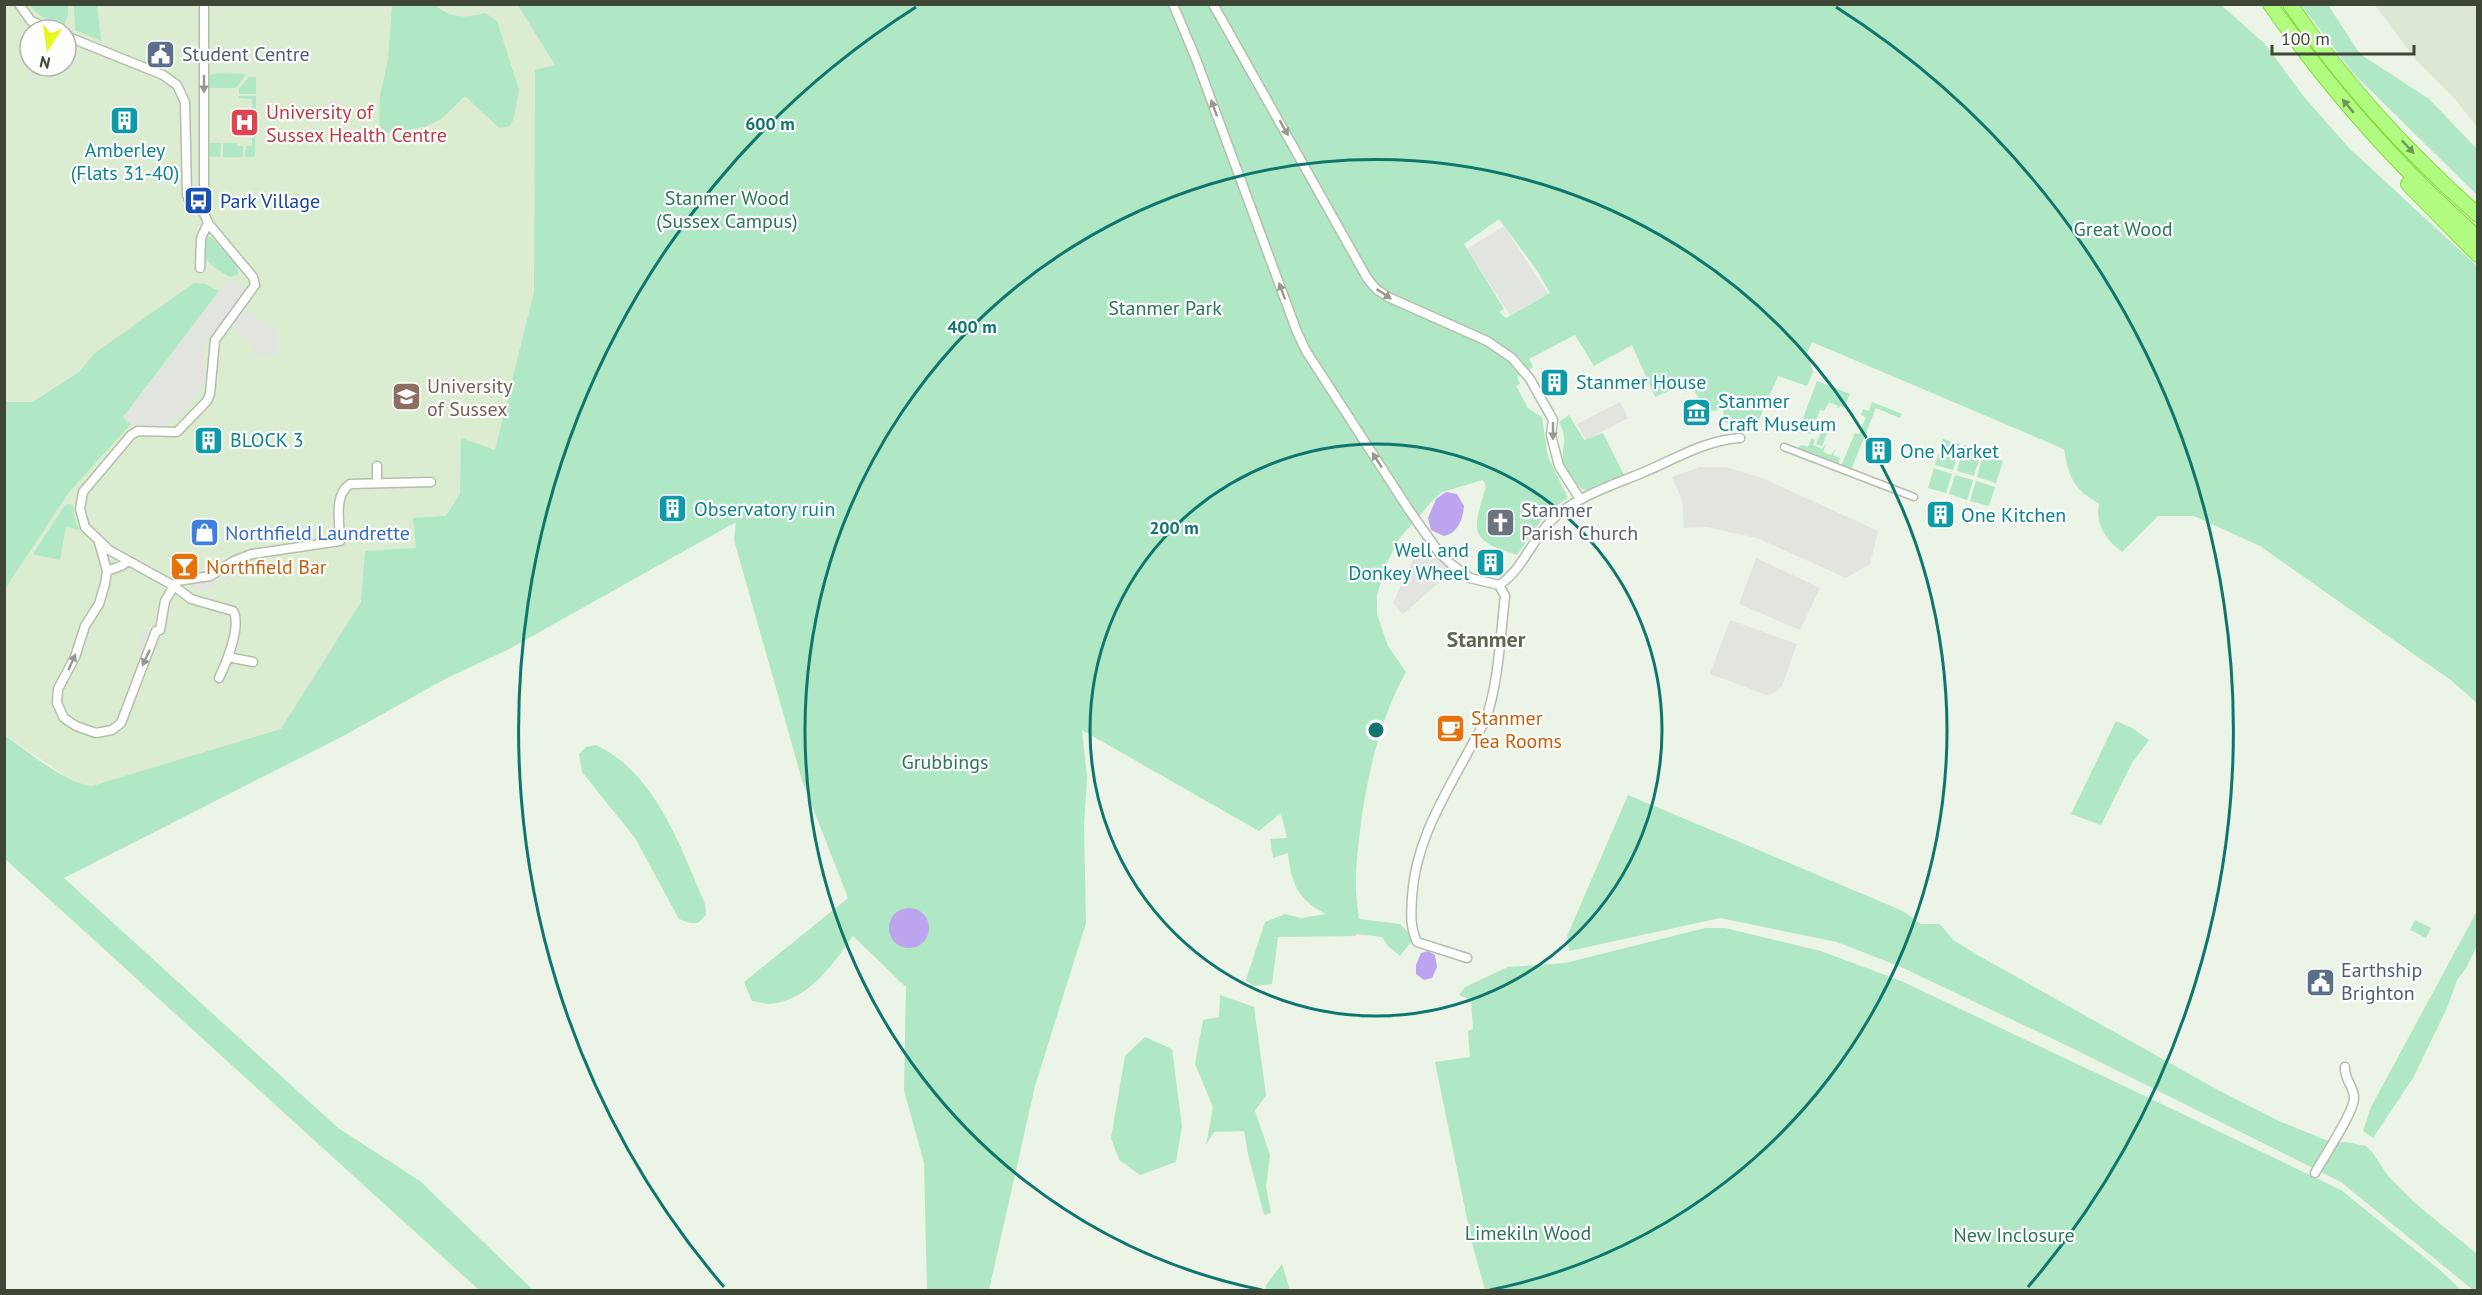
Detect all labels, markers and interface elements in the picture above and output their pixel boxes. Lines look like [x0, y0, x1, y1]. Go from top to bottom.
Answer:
north arrow [18, 18, 78, 78]
scale bar [2272, 18, 2414, 56]
text: 100 m [2281, 27, 2330, 50]
public building icon: Student Centre [145, 38, 177, 70]
place label: Student Centre [182, 41, 310, 67]
text: N [38, 52, 52, 74]
one-way arrow [199, 74, 209, 93]
one-way arrow [2342, 98, 2355, 114]
place label: University of Sussex Health Centre [266, 99, 447, 148]
one-way arrow [1209, 99, 1218, 117]
building icon: Amberley (Flats 31-40) [109, 104, 141, 136]
hospital icon: University of Sussex Health Centre [229, 107, 261, 139]
text: 600 m [745, 112, 795, 135]
one-way arrow [1278, 120, 1289, 136]
place label: Amberley (Flats 31-40) [71, 137, 179, 186]
one-way arrow [2400, 139, 2414, 153]
bus stop icon: Park Village [183, 185, 215, 217]
park label: Stanmer Wood (Sussex Campus) [656, 185, 798, 234]
place label: Park Village [220, 188, 320, 214]
park label: Great Wood [2074, 216, 2172, 242]
one-way arrow [1276, 282, 1286, 300]
one-way arrow [1376, 288, 1392, 299]
park label: Stanmer Park [1108, 295, 1222, 321]
text: 400 m [947, 315, 997, 338]
building icon: Stanmer House [1539, 366, 1571, 398]
place label: Stanmer House [1576, 369, 1706, 395]
place label: University of Sussex [427, 373, 513, 422]
school or university icon: University of Sussex [390, 381, 422, 413]
place label: Stanmer Craft Museum [1718, 388, 1836, 437]
museum icon: Stanmer Craft Museum [1681, 397, 1713, 429]
one-way arrow [1548, 422, 1557, 441]
building icon: BLOCK 3 [193, 424, 225, 456]
place label: BLOCK 3 [230, 427, 304, 453]
building icon: One Market [1863, 435, 1895, 467]
place label: One Market [1900, 438, 1999, 464]
one-way arrow [1372, 452, 1383, 468]
building icon: Observatory ruin [657, 493, 689, 525]
place label: Observatory ruin [694, 496, 835, 522]
place label: Stanmer Parish Church [1521, 497, 1638, 546]
building icon: One Kitchen [1924, 499, 1956, 531]
place label: One Kitchen [1961, 502, 2066, 528]
church icon: Stanmer Parish Church [1484, 506, 1516, 538]
text: 200 m [1149, 516, 1199, 539]
shop icon: Northfield Laundrette [188, 517, 220, 549]
place label: Northfield Laundrette [225, 520, 410, 546]
place label: Well and Donkey Wheel [1348, 537, 1469, 586]
building icon: Well and Donkey Wheel [1474, 546, 1506, 578]
bar icon: Northfield Bar [169, 551, 201, 583]
place label: Northfield Bar [206, 554, 327, 580]
district label: Stanmer [1447, 625, 1526, 653]
one-way arrow [142, 650, 151, 667]
one-way arrow [68, 653, 78, 671]
place label: Stanmer Tea Rooms [1471, 705, 1562, 754]
cafe icon: Stanmer Tea Rooms [1434, 713, 1466, 745]
centre of rings [1366, 720, 1386, 740]
park label: Grubbings [902, 749, 988, 775]
place label: Earthship Brighton [2341, 957, 2422, 1006]
public building icon: Earthship Brighton [2304, 966, 2336, 998]
park label: Limekiln Wood [1465, 1220, 1591, 1246]
park label: New Inclosure [1953, 1222, 2075, 1248]

